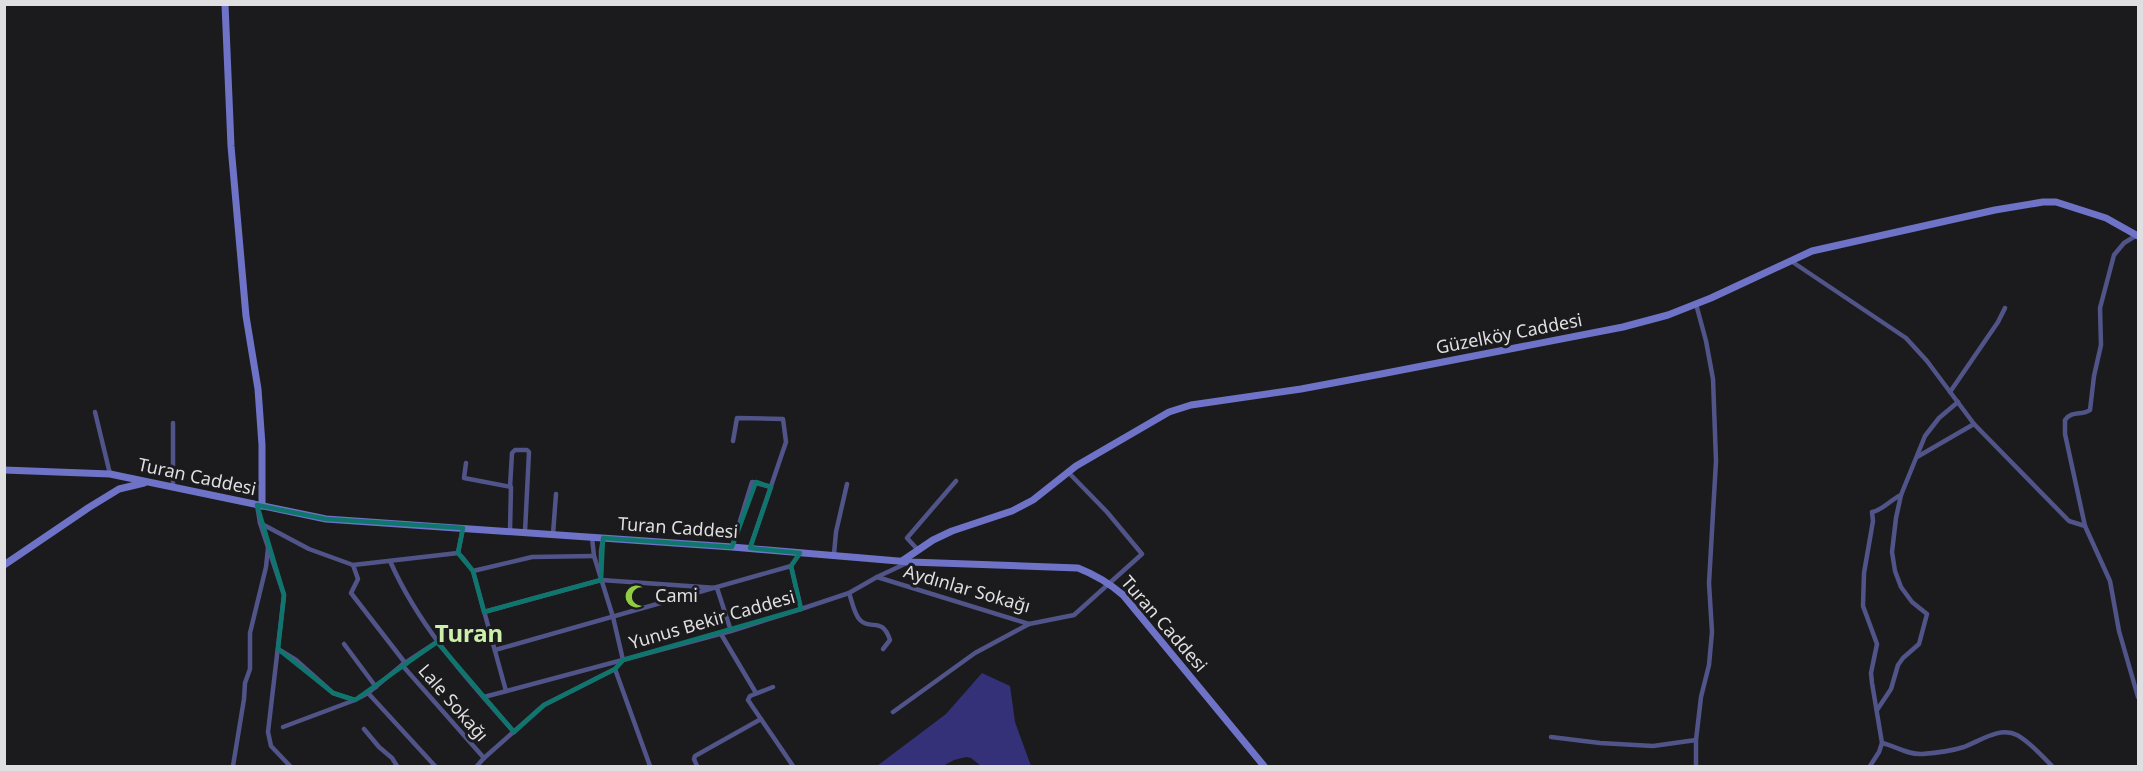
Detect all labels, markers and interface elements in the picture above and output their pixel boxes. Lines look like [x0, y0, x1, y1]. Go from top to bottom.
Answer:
street label: Güzelköy Caddesi [1434, 307, 1584, 359]
street label: Turan Caddesi [136, 452, 259, 500]
street label: Turan Caddesi [617, 511, 739, 543]
street label: Aydınlar Sokağı [901, 559, 1033, 618]
street label: Turan Caddesi [1116, 570, 1213, 677]
mosque icon: Cami [624, 583, 650, 609]
place label: Cami [655, 583, 698, 607]
street label: Yunus Bekir Caddesi [626, 584, 797, 654]
district label: Turan [435, 616, 503, 649]
street label: Lale Sokağı [413, 659, 494, 746]

